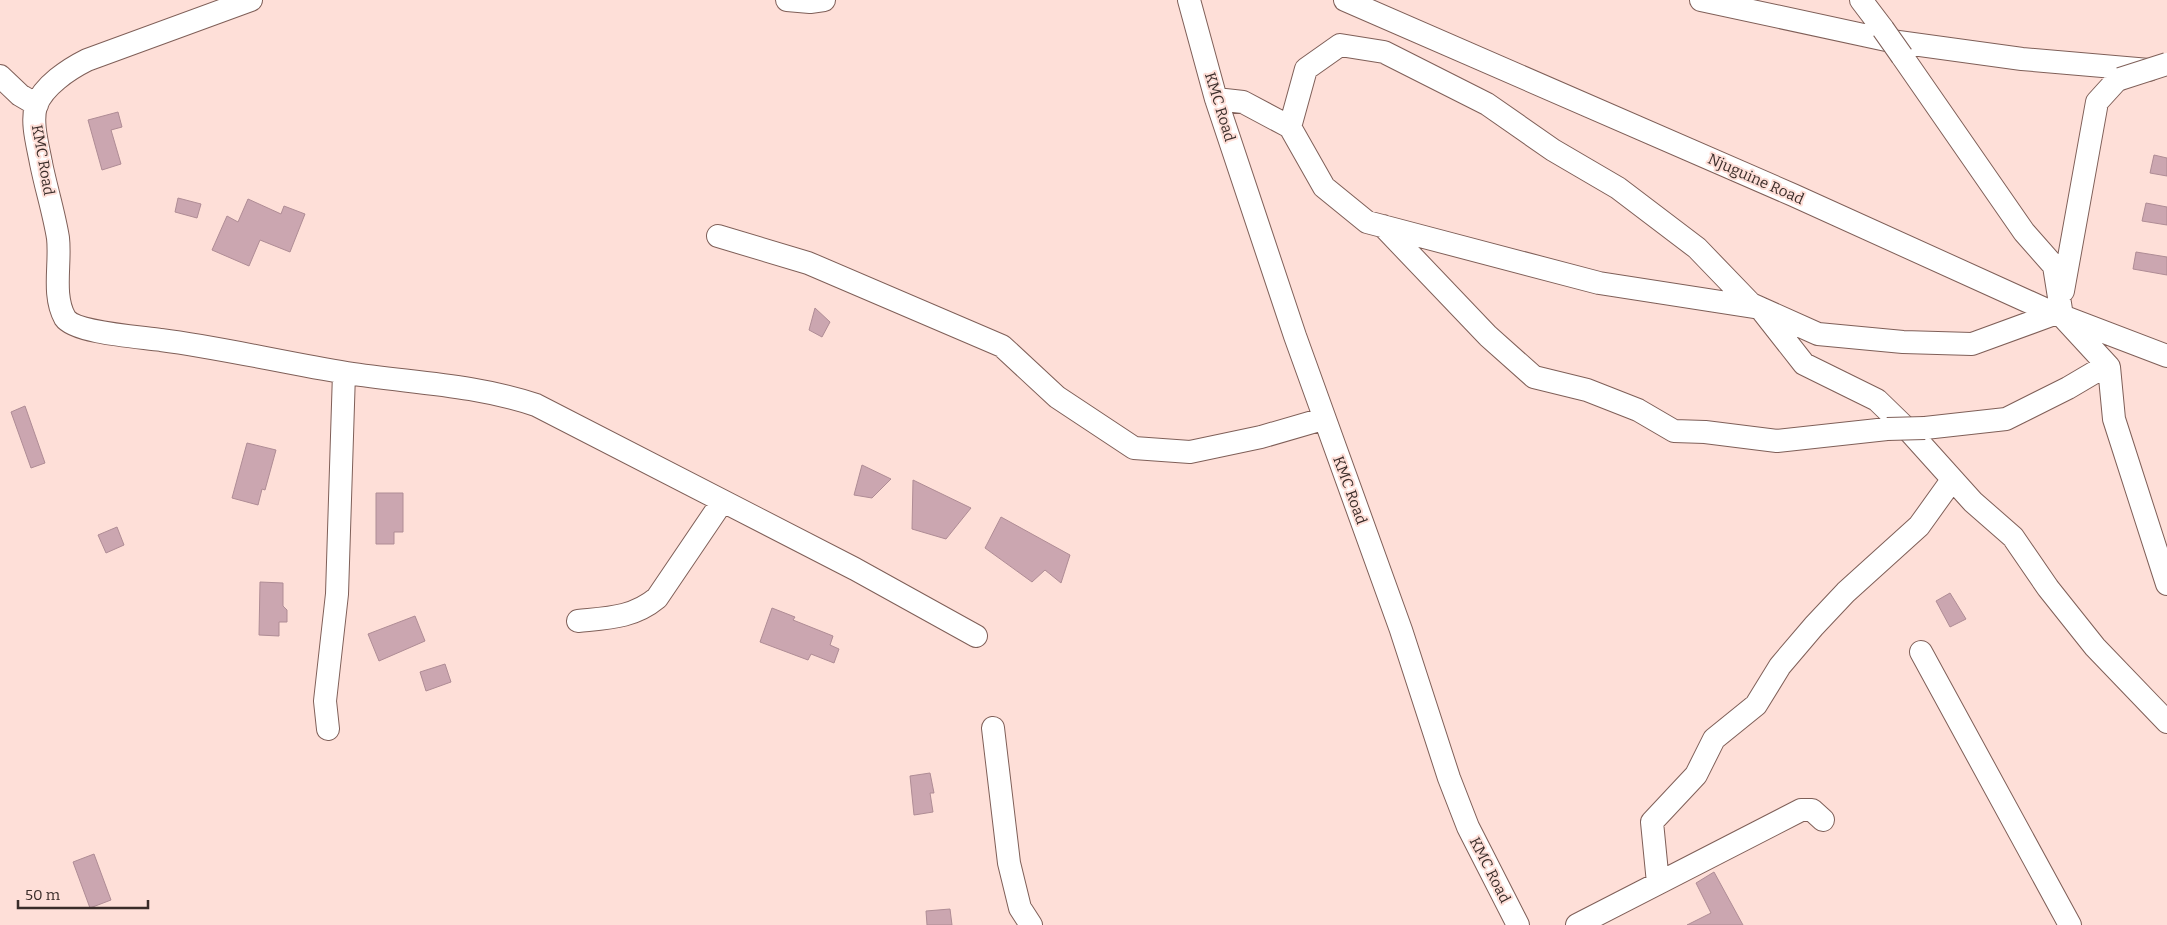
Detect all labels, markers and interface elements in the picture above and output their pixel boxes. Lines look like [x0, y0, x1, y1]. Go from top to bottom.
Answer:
street label: KMC Road [1201, 70, 1239, 144]
street label: KMC Road [28, 123, 58, 197]
street label: Njuguine Road [1705, 150, 1807, 208]
street label: KMC Road [1329, 453, 1371, 527]
street label: KMC Road [1466, 834, 1514, 906]
scale bar [18, 878, 148, 910]
text: 50 m [25, 886, 61, 904]

